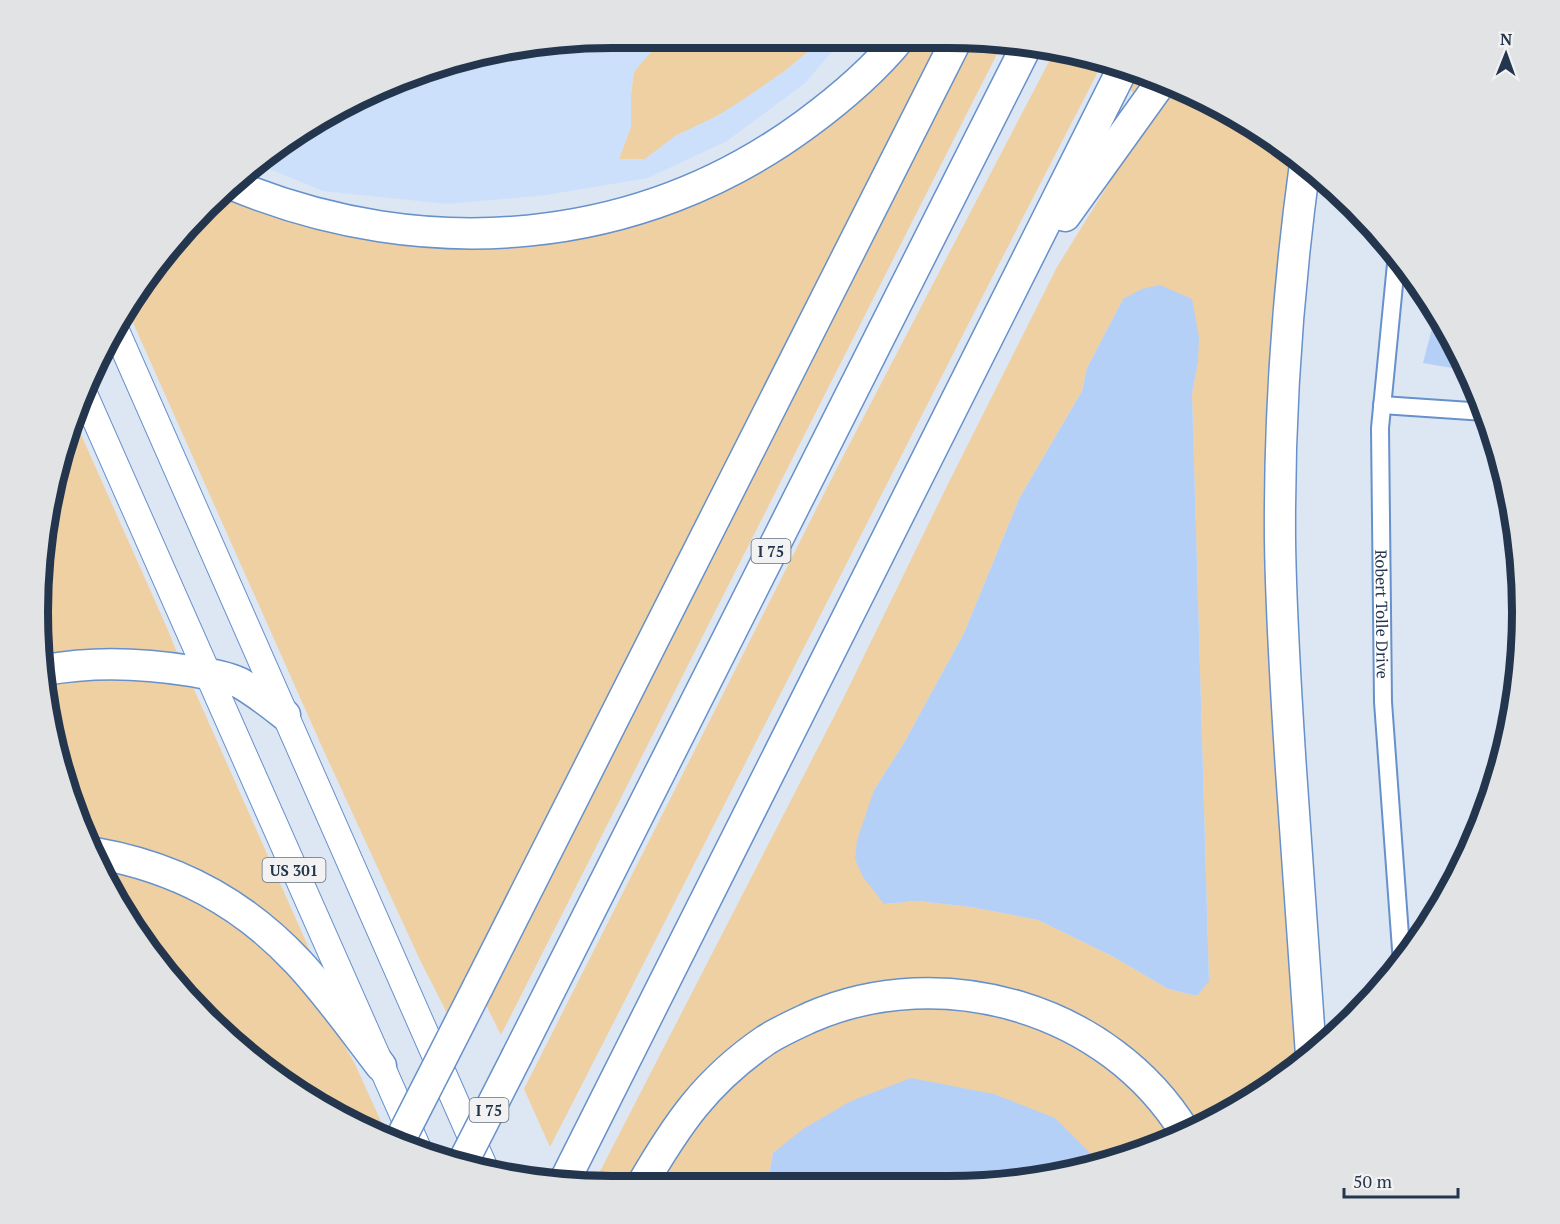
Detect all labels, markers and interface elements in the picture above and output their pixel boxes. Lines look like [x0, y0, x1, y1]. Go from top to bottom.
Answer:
north arrow [1476, 24, 1536, 84]
text: N [1500, 28, 1513, 50]
road number: I 75 [752, 539, 790, 563]
street label: Robert Tolle Drive [1370, 550, 1394, 679]
road number: US 301 [262, 858, 326, 882]
road number: I 75 [470, 1098, 508, 1122]
scale bar [1344, 1161, 1458, 1199]
text: 50 m [1353, 1169, 1393, 1193]

